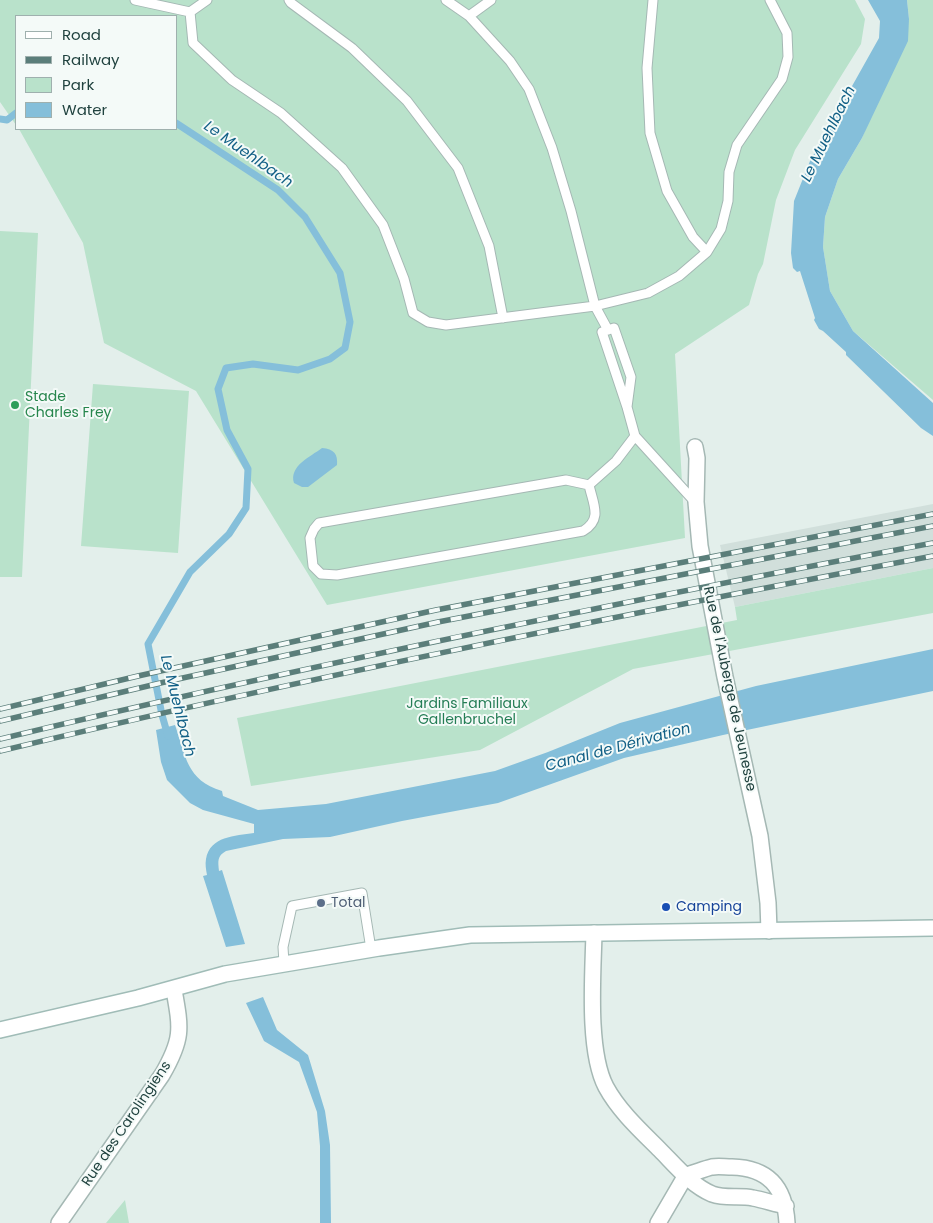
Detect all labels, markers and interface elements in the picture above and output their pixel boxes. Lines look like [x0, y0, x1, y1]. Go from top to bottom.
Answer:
legend [15, 15, 178, 130]
text: Road [62, 24, 101, 45]
text: Railway [62, 49, 120, 70]
text: Park [62, 74, 94, 95]
water label: Le Muehlbach [798, 83, 860, 185]
text: Water [62, 99, 107, 120]
water label: Le Muehlbach [200, 118, 296, 192]
place label: Stade Charles Frey [25, 389, 111, 422]
marker: Stade Charles Frey [9, 399, 21, 411]
street label: Rue de l'Auberge de Jeunesse [699, 585, 759, 793]
water label: Le Muehlbach [156, 653, 198, 759]
park label: Jardins Familiaux Gallenbruchel [406, 696, 528, 729]
water label: Canal de Dérivation [543, 720, 693, 776]
place label: Total [331, 895, 366, 911]
marker: Total [315, 897, 327, 909]
place label: Camping [676, 899, 742, 915]
marker: Camping [660, 901, 672, 913]
street label: Rue des Carolingiens [79, 1058, 175, 1190]

